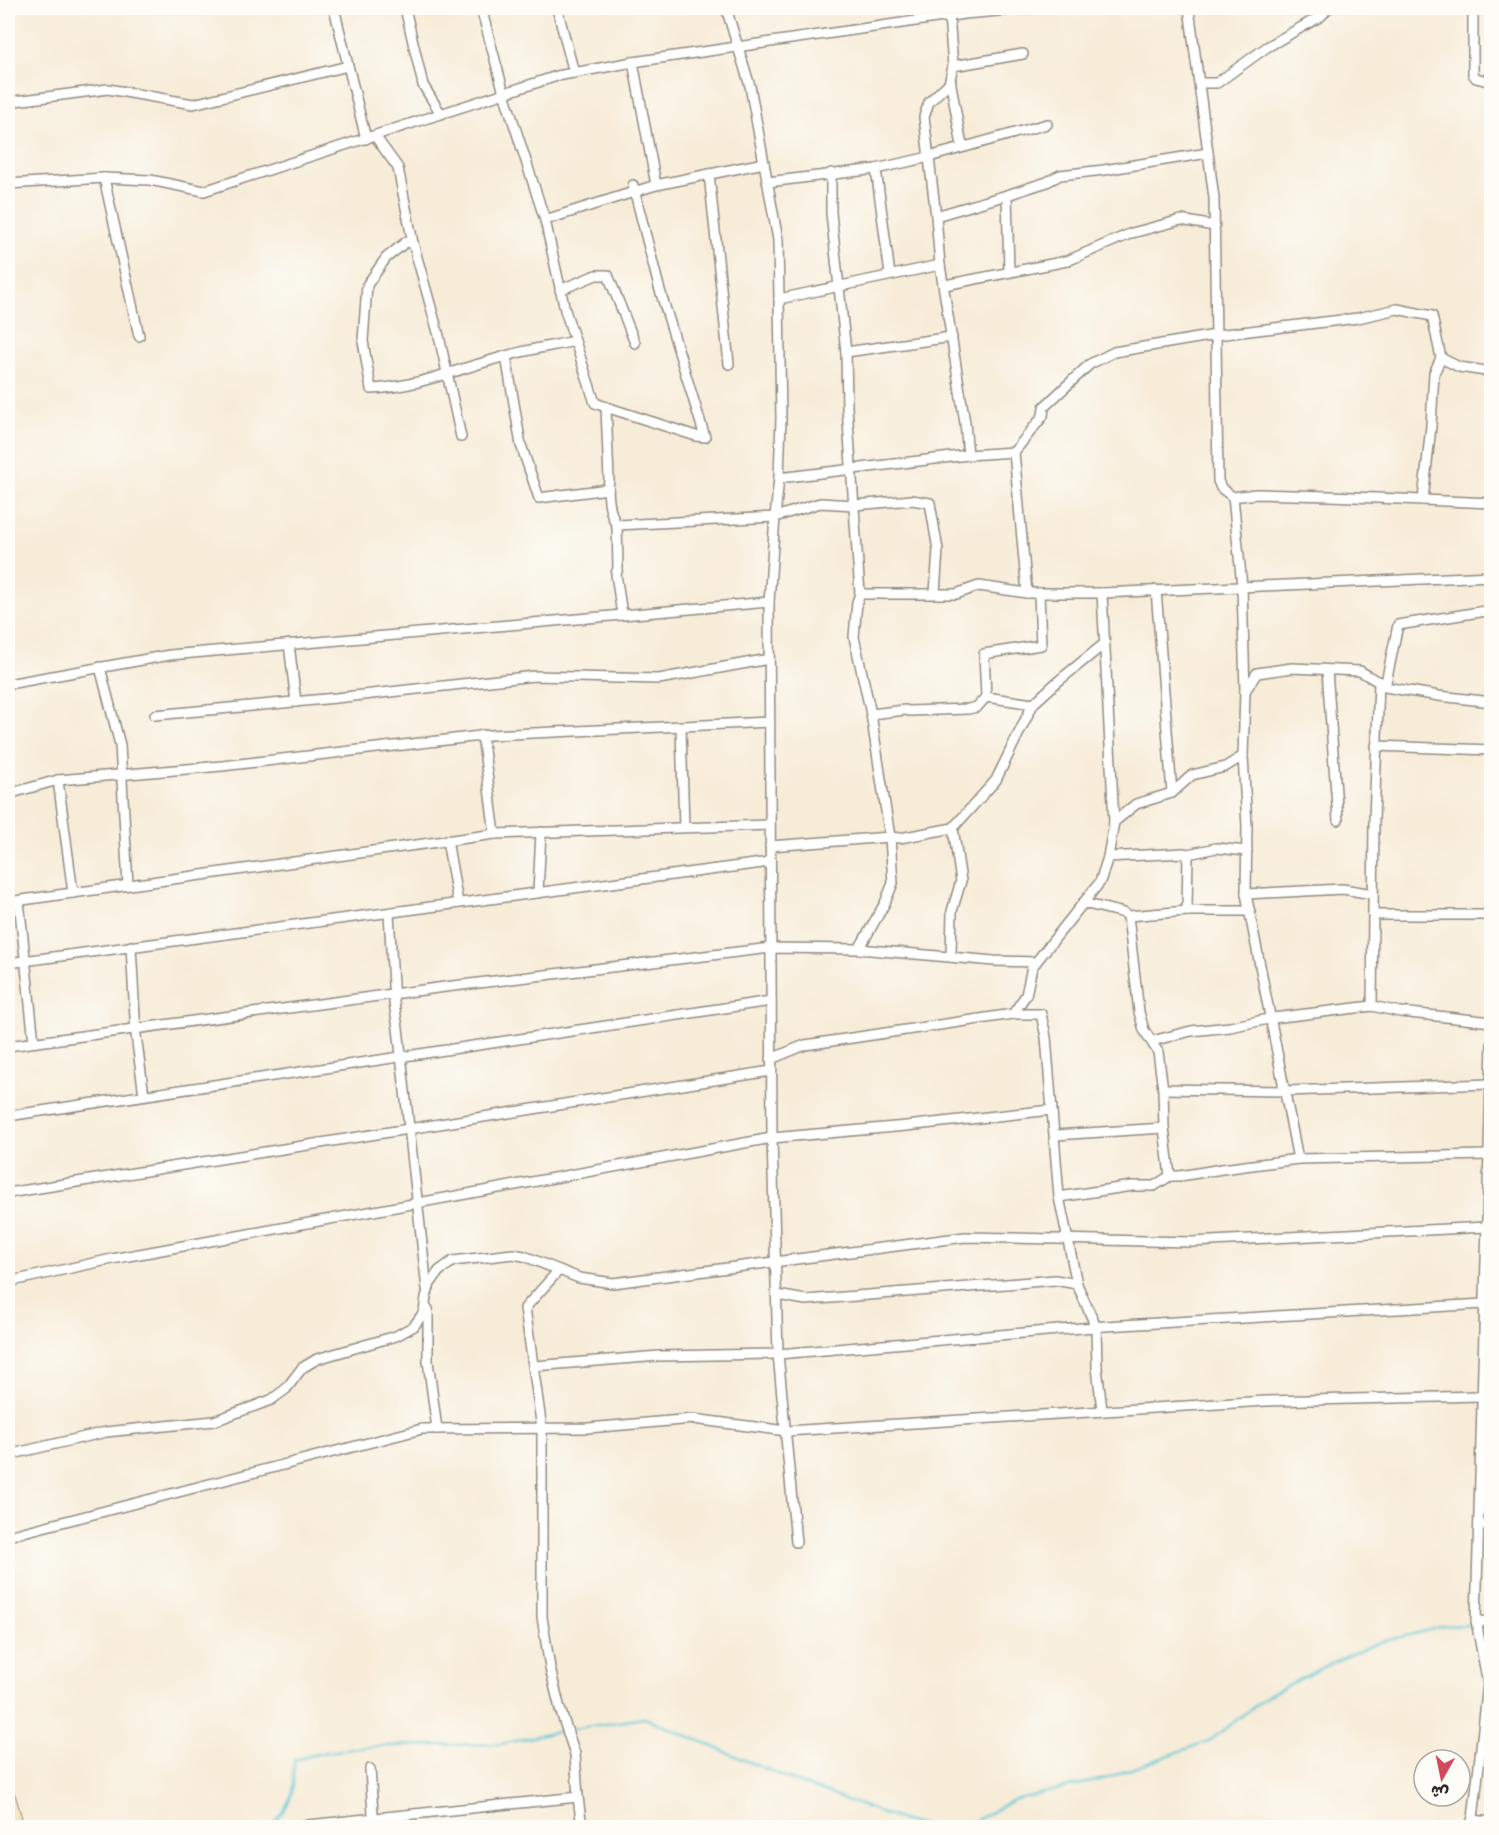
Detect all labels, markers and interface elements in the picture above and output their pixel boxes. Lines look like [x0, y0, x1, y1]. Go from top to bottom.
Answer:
north arrow [1412, 1748, 1472, 1808]
text: ش [1429, 1780, 1450, 1804]

